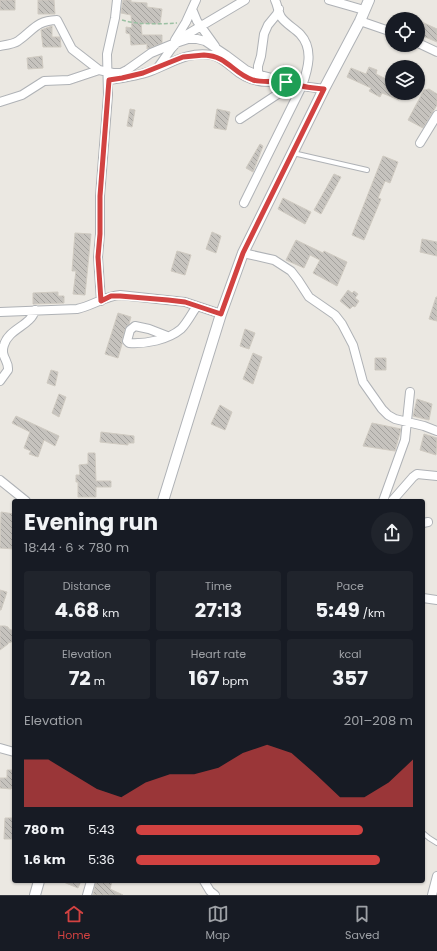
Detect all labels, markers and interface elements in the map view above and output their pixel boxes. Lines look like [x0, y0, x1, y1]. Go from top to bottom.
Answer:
map controls [385, 12, 425, 100]
button: locate [385, 12, 425, 52]
button: layers [385, 60, 425, 100]
pin [269, 65, 303, 99]
icon: arrive [275, 71, 297, 93]
text: Evening run [24, 507, 158, 538]
button: share [371, 512, 413, 554]
text: 18:44 · 6 × 780 m [24, 538, 129, 557]
text: Distance [63, 578, 111, 594]
text: Time [205, 578, 232, 594]
text: Pace [337, 578, 364, 594]
text: 4.68 [54, 596, 99, 624]
text: 27:13 [195, 596, 242, 624]
text: 5:49 [315, 596, 360, 624]
text: km [99, 605, 119, 621]
text: /km [360, 605, 385, 621]
text: Elevation [62, 646, 112, 662]
text: Heart rate [191, 646, 246, 662]
text: kcal [339, 646, 361, 662]
text: 72 [69, 664, 91, 692]
text: 167 [188, 664, 219, 692]
text: 357 [332, 664, 368, 692]
text: m [91, 673, 105, 689]
text: bpm [219, 673, 249, 689]
text: Elevation [24, 711, 83, 730]
text: 201–208 m [344, 711, 413, 730]
text: 780 m [24, 820, 64, 839]
text: 5:43 [88, 820, 115, 839]
text: 1.6 km [24, 850, 65, 869]
text: 5:36 [88, 850, 115, 869]
tab: Home [58, 903, 90, 944]
tab: Map [206, 903, 230, 944]
tab: Saved [345, 903, 379, 944]

